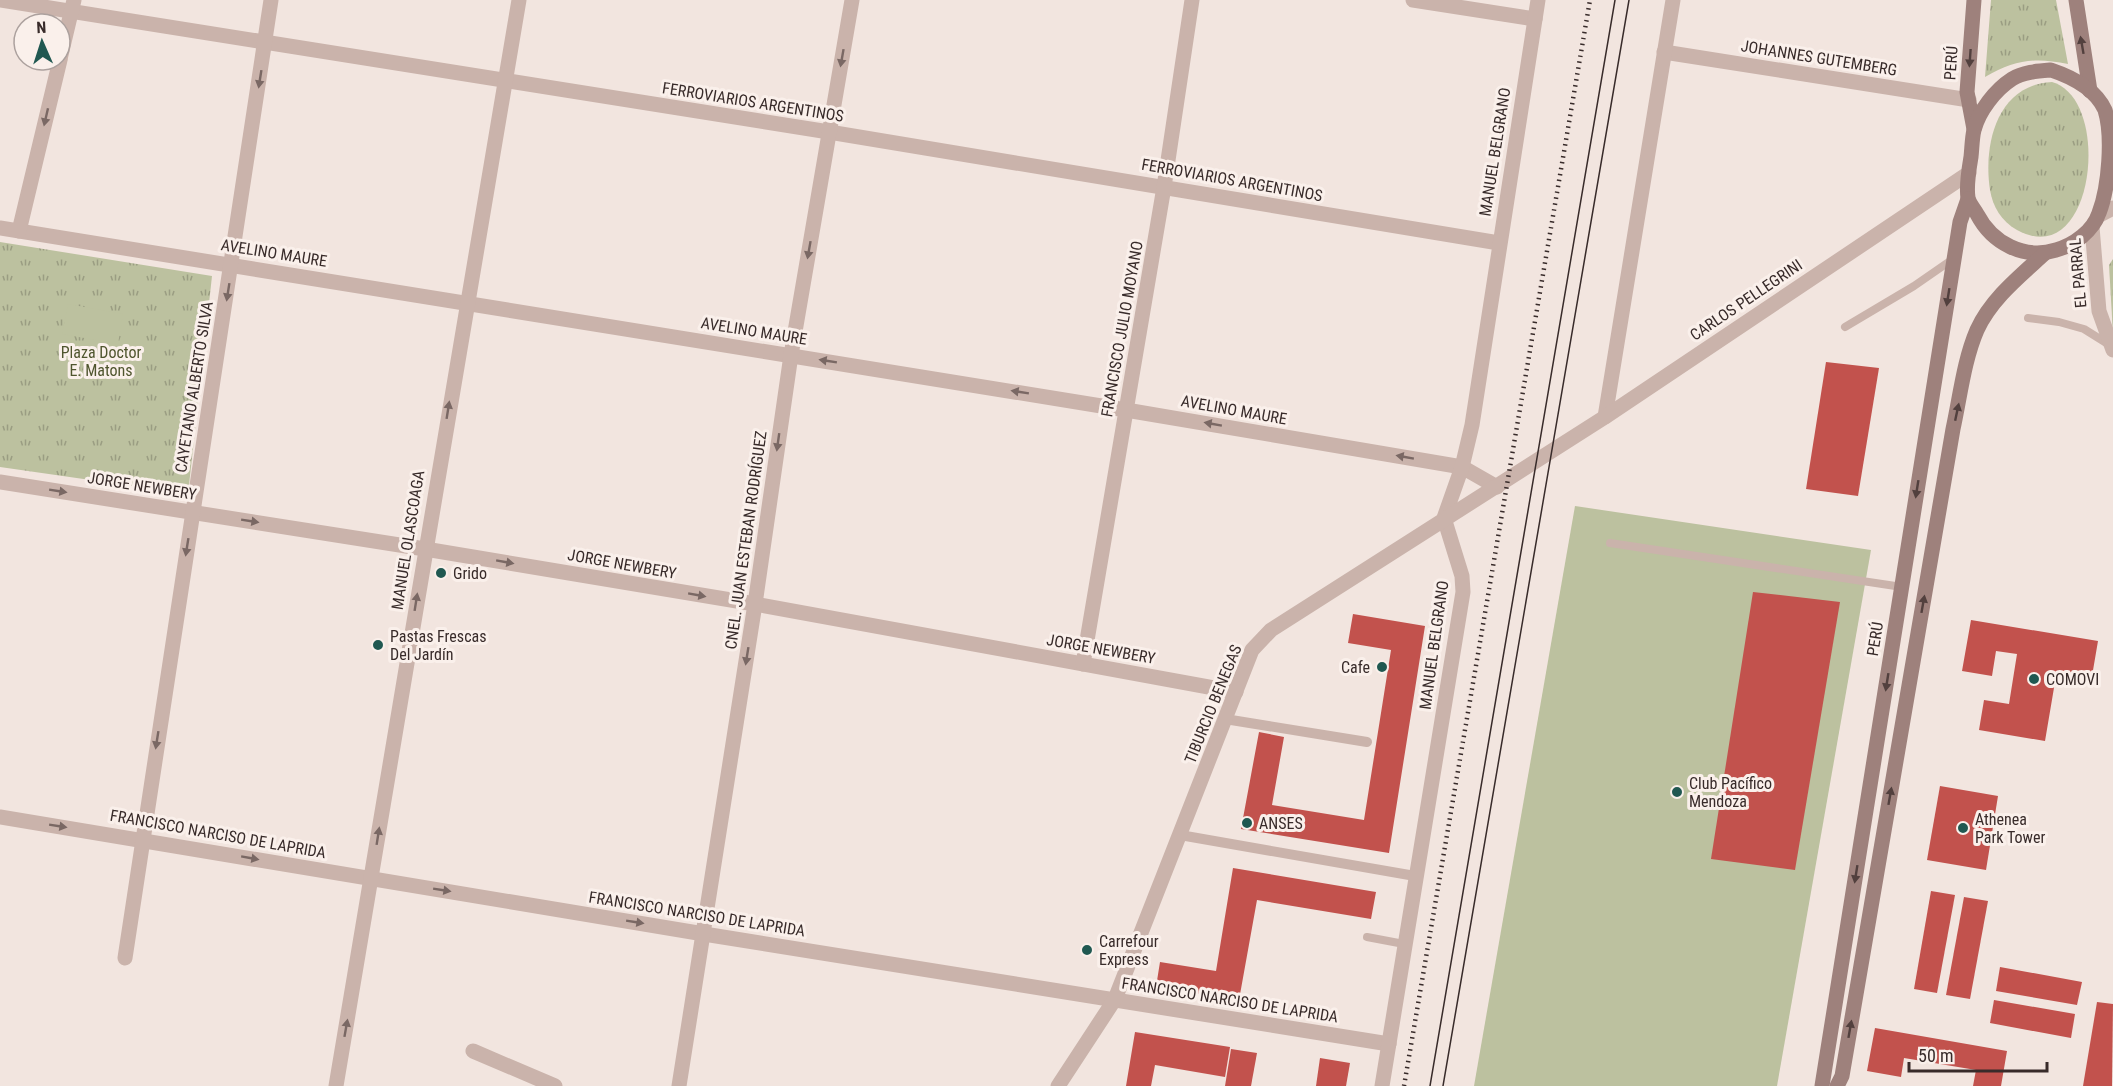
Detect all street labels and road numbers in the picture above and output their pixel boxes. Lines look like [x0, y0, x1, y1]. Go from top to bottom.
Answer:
street label: JOHANNES GUTEMBERG [1740, 36, 1898, 80]
street label: PERÚ [1940, 45, 1962, 81]
street label: FERROVIARIOS ARGENTINOS [661, 78, 845, 126]
street label: MANUEL BELGRANO [1475, 86, 1515, 218]
street label: FERROVIARIOS ARGENTINOS [1140, 155, 1324, 205]
street label: AVELINO MAURE [220, 235, 328, 271]
street label: EL PARRAL [2065, 237, 2091, 309]
street label: FRANCISCO JULIO MOYANO [1097, 239, 1147, 419]
street label: CARLOS PELLEGRINI [1686, 255, 1806, 345]
street label: CAYETANO ALBERTO SILVA [171, 300, 217, 474]
street label: AVELINO MAURE [700, 313, 808, 349]
street label: AVELINO MAURE [1180, 391, 1288, 429]
street label: CNEL. JUAN ESTEBAN RODRÍGUEZ [721, 430, 771, 650]
street label: JORGE NEWBERY [86, 468, 198, 504]
street label: MANUEL OLASCOAGA [388, 469, 428, 611]
street label: JORGE NEWBERY [566, 545, 678, 583]
street label: MANUEL BELGRANO [1416, 579, 1452, 711]
street label: PERÚ [1863, 621, 1887, 657]
street label: JORGE NEWBERY [1045, 630, 1157, 668]
street label: TIBURCIO BENEGAS [1181, 642, 1245, 766]
street label: FRANCISCO NARCISO DE LAPRIDA [109, 806, 327, 862]
street label: FRANCISCO NARCISO DE LAPRIDA [587, 888, 807, 940]
street label: FRANCISCO NARCISO DE LAPRIDA [1120, 974, 1340, 1026]

